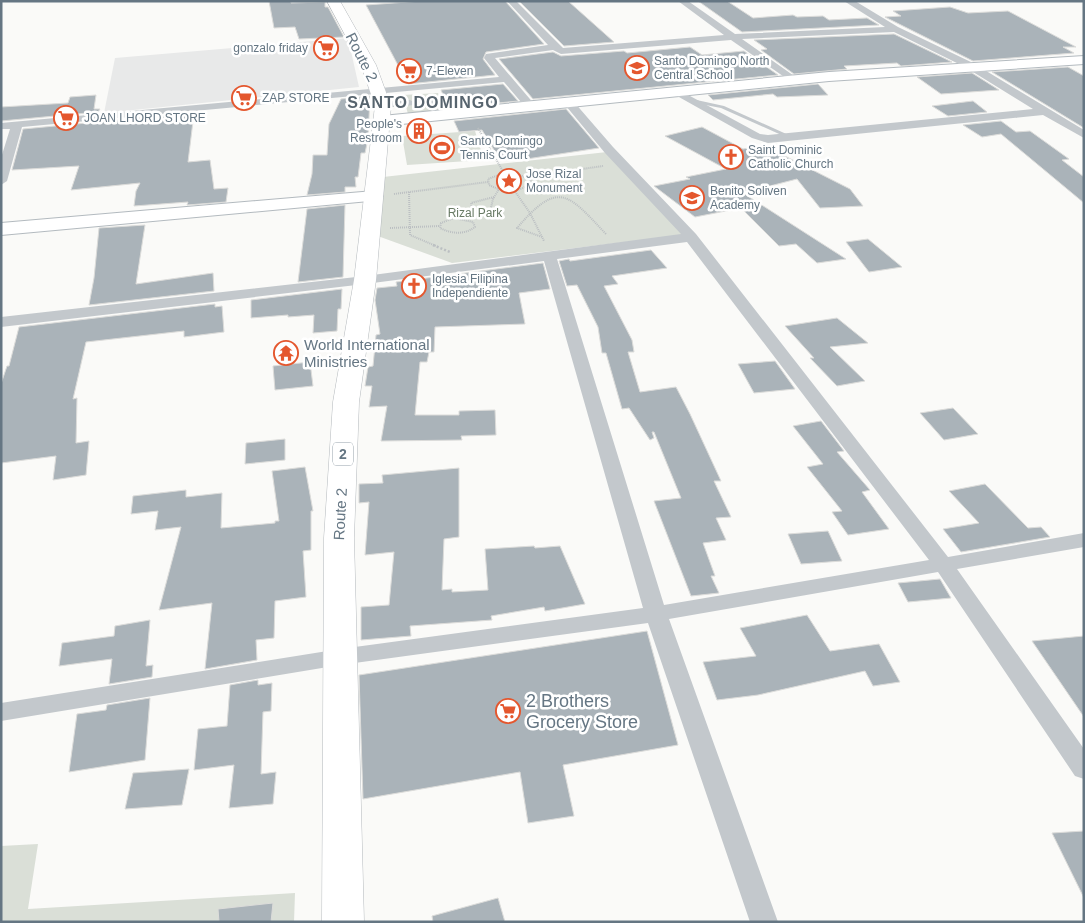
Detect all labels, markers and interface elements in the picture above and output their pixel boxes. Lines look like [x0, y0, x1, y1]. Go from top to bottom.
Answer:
street label: Route 2 [342, 30, 382, 84]
supermarket icon: gonzalo friday [313, 35, 339, 61]
place label: gonzalo friday [233, 41, 308, 55]
place label: Santo Domingo North Central School [654, 54, 769, 82]
school or university icon: Santo Domingo North Central School [624, 55, 650, 81]
supermarket icon: 7-Eleven [396, 58, 422, 84]
place label: 7-Eleven [426, 64, 473, 78]
supermarket icon: ZAP STORE [231, 85, 257, 111]
place label: ZAP STORE [262, 91, 330, 105]
district label: SANTO DOMINGO [347, 94, 499, 111]
supermarket icon: JOAN LHORD STORE [53, 105, 79, 131]
place label: JOAN LHORD STORE [84, 111, 206, 125]
place label: People's Restroom [350, 117, 402, 145]
building icon: People's Restroom [406, 118, 432, 144]
place label: Santo Domingo Tennis Court [460, 134, 543, 162]
sports icon: Santo Domingo Tennis Court [429, 135, 455, 161]
place label: Saint Dominic Catholic Church [748, 143, 833, 171]
church icon: Saint Dominic Catholic Church [718, 144, 744, 170]
place label: Jose Rizal Monument [526, 167, 583, 195]
place icon: Jose Rizal Monument [496, 168, 522, 194]
place label: Benito Soliven Academy [710, 184, 787, 212]
school or university icon: Benito Soliven Academy [679, 185, 705, 211]
park label: Rizal Park [448, 206, 503, 220]
place label: Iglesia Filipina Independiente [432, 272, 508, 300]
church icon: Iglesia Filipina Independiente [401, 273, 427, 299]
place label: World International Ministries [304, 336, 430, 370]
temple icon: World International Ministries [273, 340, 299, 366]
road number: 2 [333, 442, 353, 466]
street label: Route 2 [330, 487, 350, 541]
place label: 2 Brothers Grocery Store [526, 691, 638, 732]
supermarket icon: 2 Brothers Grocery Store [495, 698, 521, 724]

